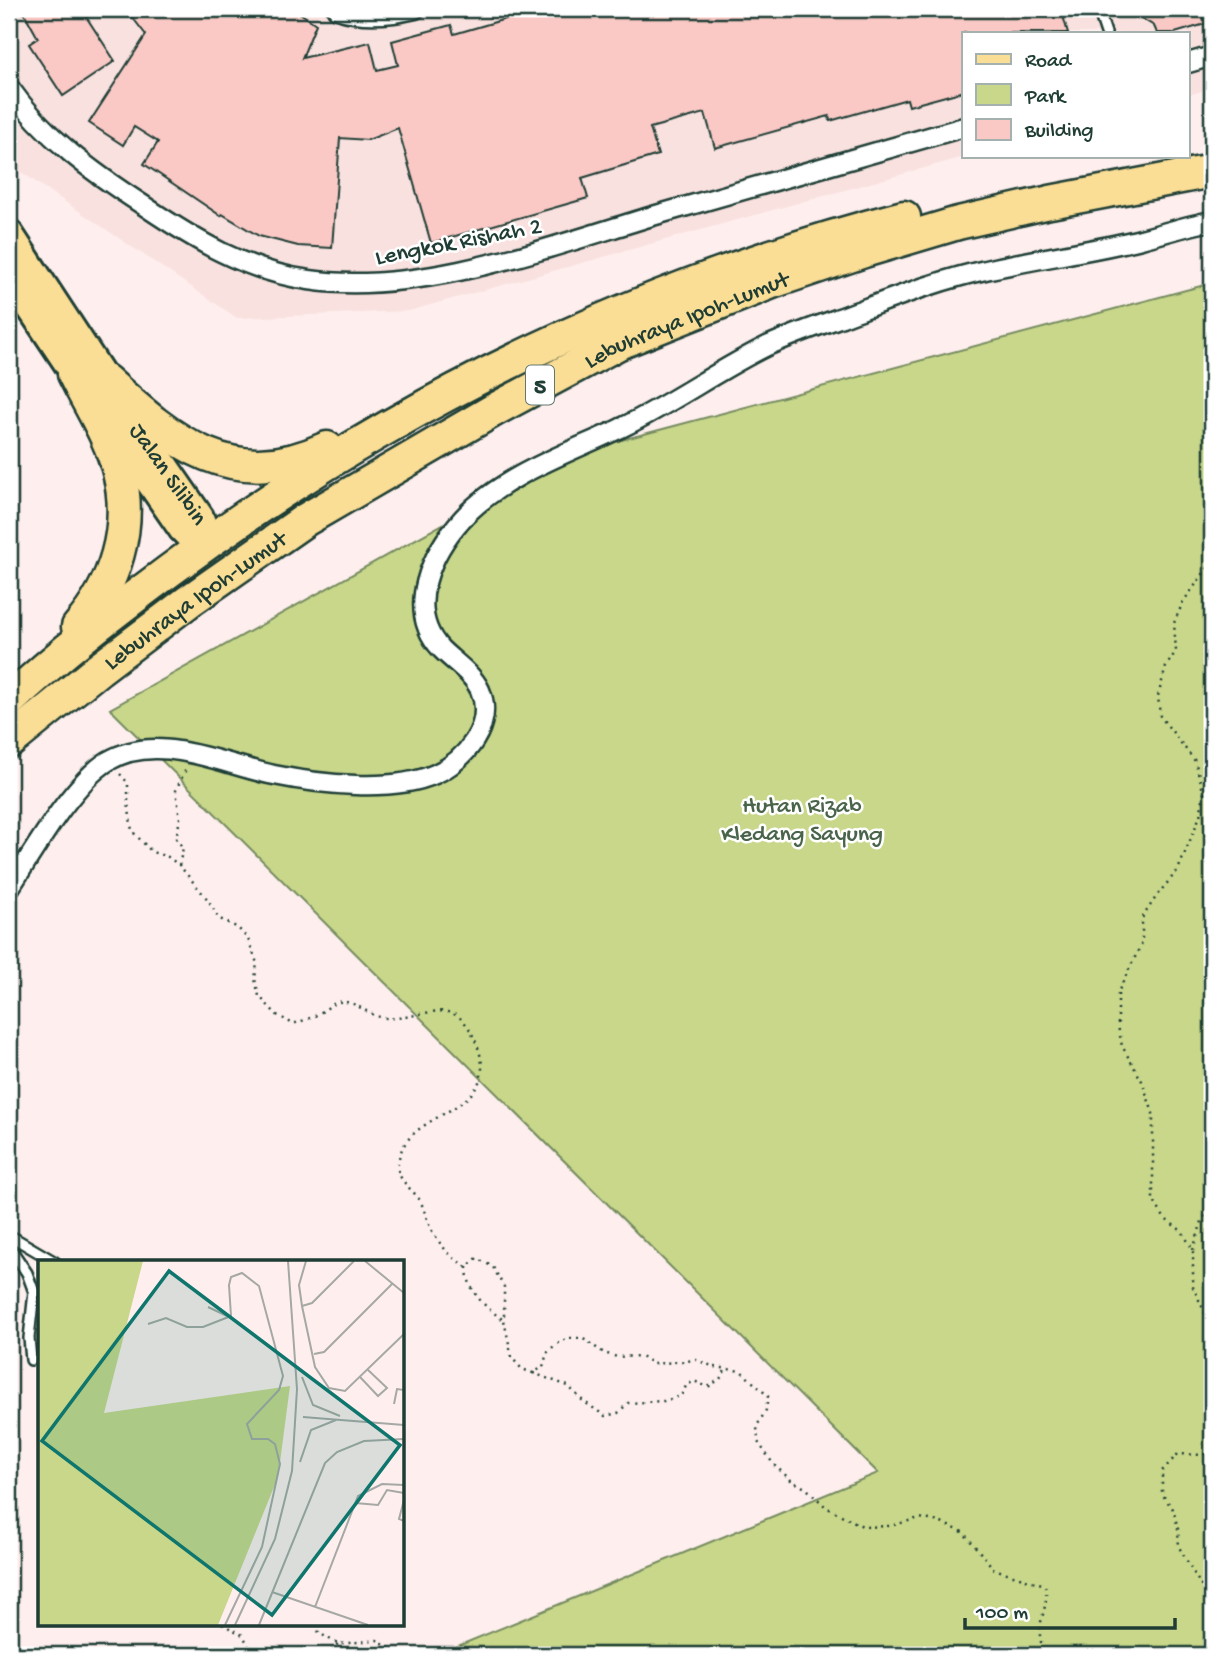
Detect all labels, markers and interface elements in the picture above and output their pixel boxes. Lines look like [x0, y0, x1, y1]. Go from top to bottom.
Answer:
legend [962, 32, 1190, 158]
text: Road [1025, 50, 1073, 75]
text: Park [1024, 86, 1068, 111]
text: Building [1024, 120, 1094, 145]
street label: Lengkok Rishah 2 [373, 213, 545, 274]
street label: Lebuhraya Ipoh-Lumut [580, 266, 795, 377]
road number: 5 [526, 366, 554, 404]
street label: Jalan Silibin [121, 418, 213, 532]
street label: Lebuhraya Ipoh-Lumut [99, 525, 295, 678]
park label: Hutan Rizab Kledang Sayung [721, 793, 883, 850]
inset map [38, 1260, 404, 1626]
scale bar [965, 1587, 1176, 1631]
text: 100 m [975, 1602, 1028, 1627]

